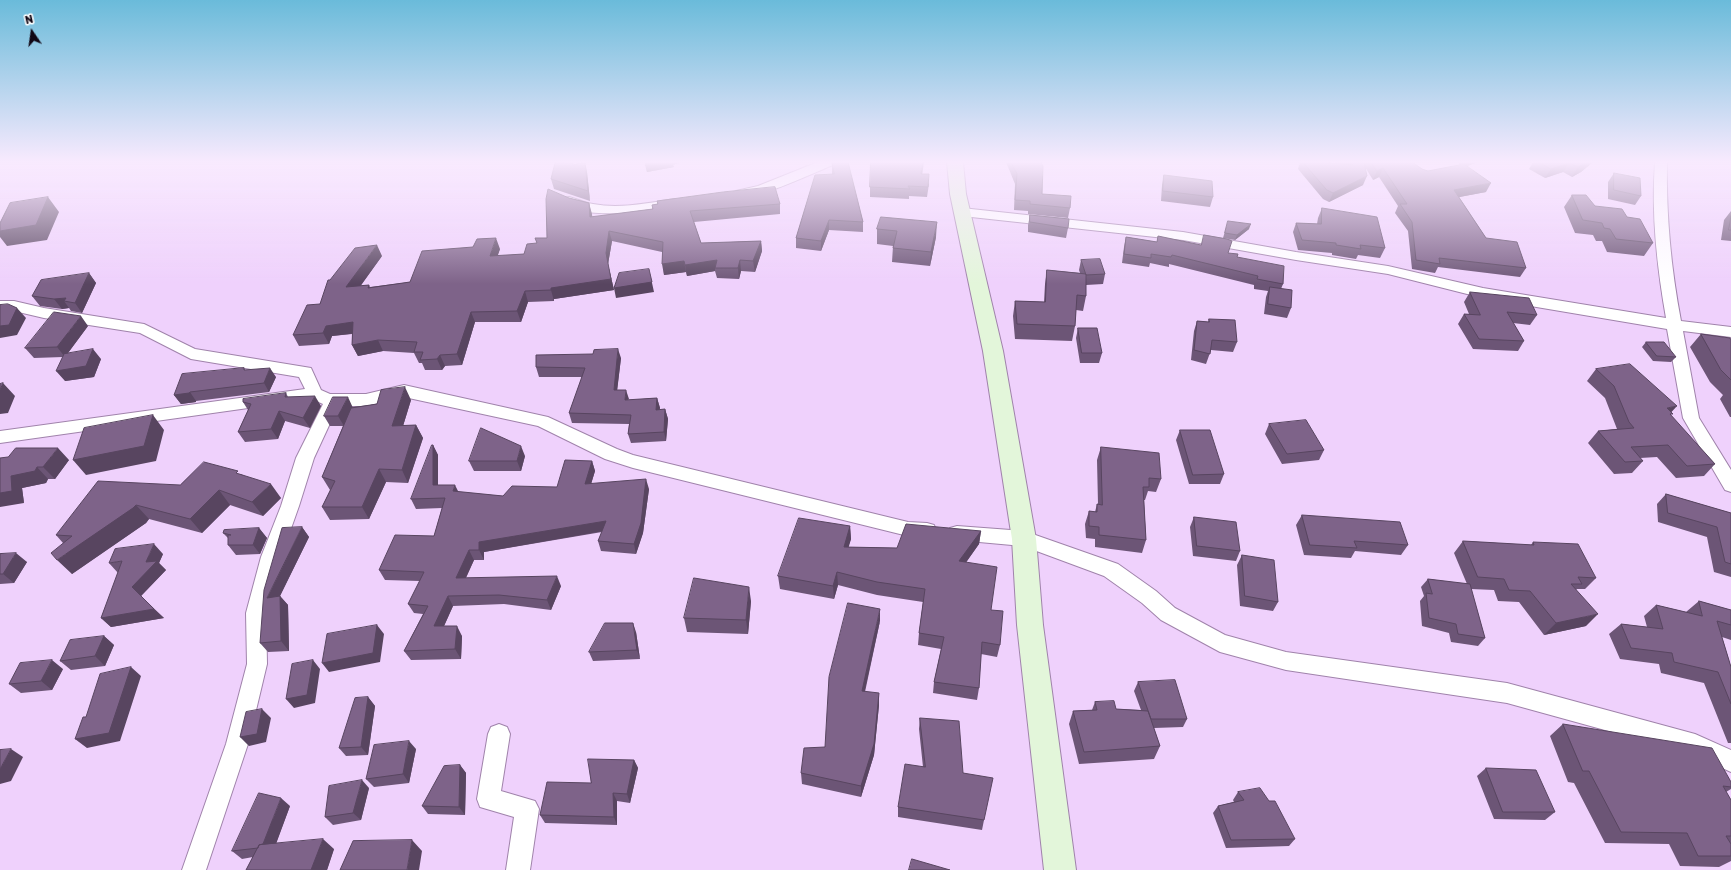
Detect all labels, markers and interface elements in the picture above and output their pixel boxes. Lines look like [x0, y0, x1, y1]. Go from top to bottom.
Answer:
north arrow [12, 12, 52, 52]
text: N [24, 13, 35, 27]

